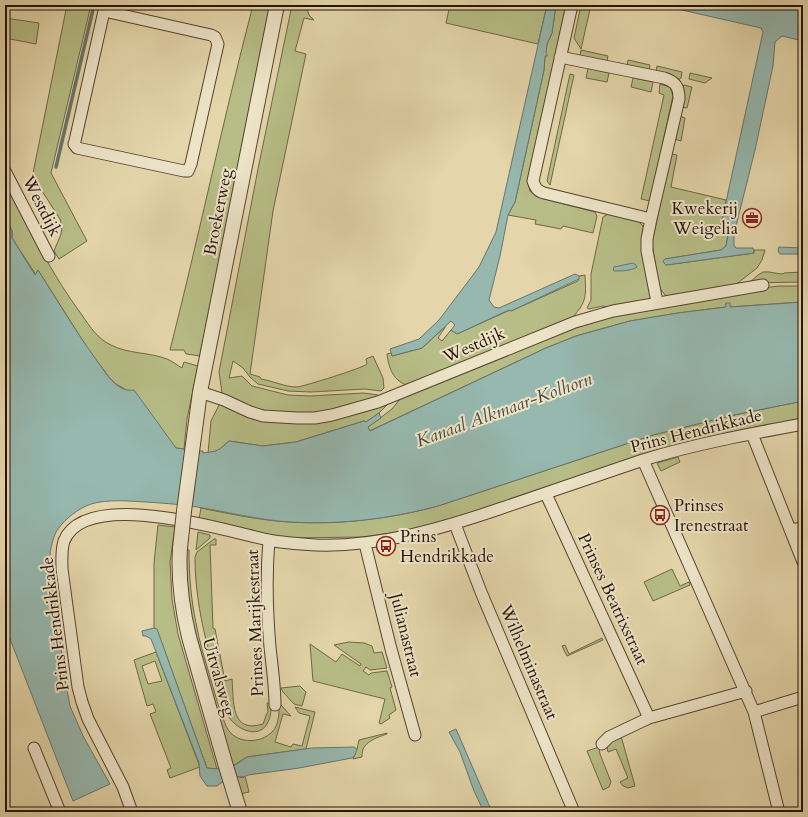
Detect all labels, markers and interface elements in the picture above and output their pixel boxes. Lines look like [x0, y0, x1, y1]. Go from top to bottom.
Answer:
street label: Broekerweg [198, 166, 238, 258]
street label: Westdijk [16, 171, 67, 241]
place label: Kwekerij Weigelia [671, 197, 739, 240]
office icon: Kwekerij Weigelia [741, 207, 763, 229]
street label: Westdijk [439, 321, 509, 369]
water label: Kanaal Alkmaar-Kolhorn [413, 366, 596, 453]
street label: Prins Hendrikkade [628, 404, 764, 458]
place label: Prinses Irenestraat [674, 494, 749, 537]
bus stop icon: Prinses Irenestraat [649, 504, 671, 526]
place label: Prins Hendrikkade [400, 525, 494, 568]
street label: Prinses Beatrixstraat [572, 529, 654, 669]
bus stop icon: Prins Hendrikkade [375, 535, 397, 557]
street label: Prinses Marijkestraat [241, 548, 269, 697]
street label: Prins Hendrikkade [35, 556, 75, 692]
street label: Julianastraat [384, 588, 428, 680]
street label: Wilhelminastraat [494, 600, 564, 724]
street label: Uitvalsweg [197, 635, 241, 719]

